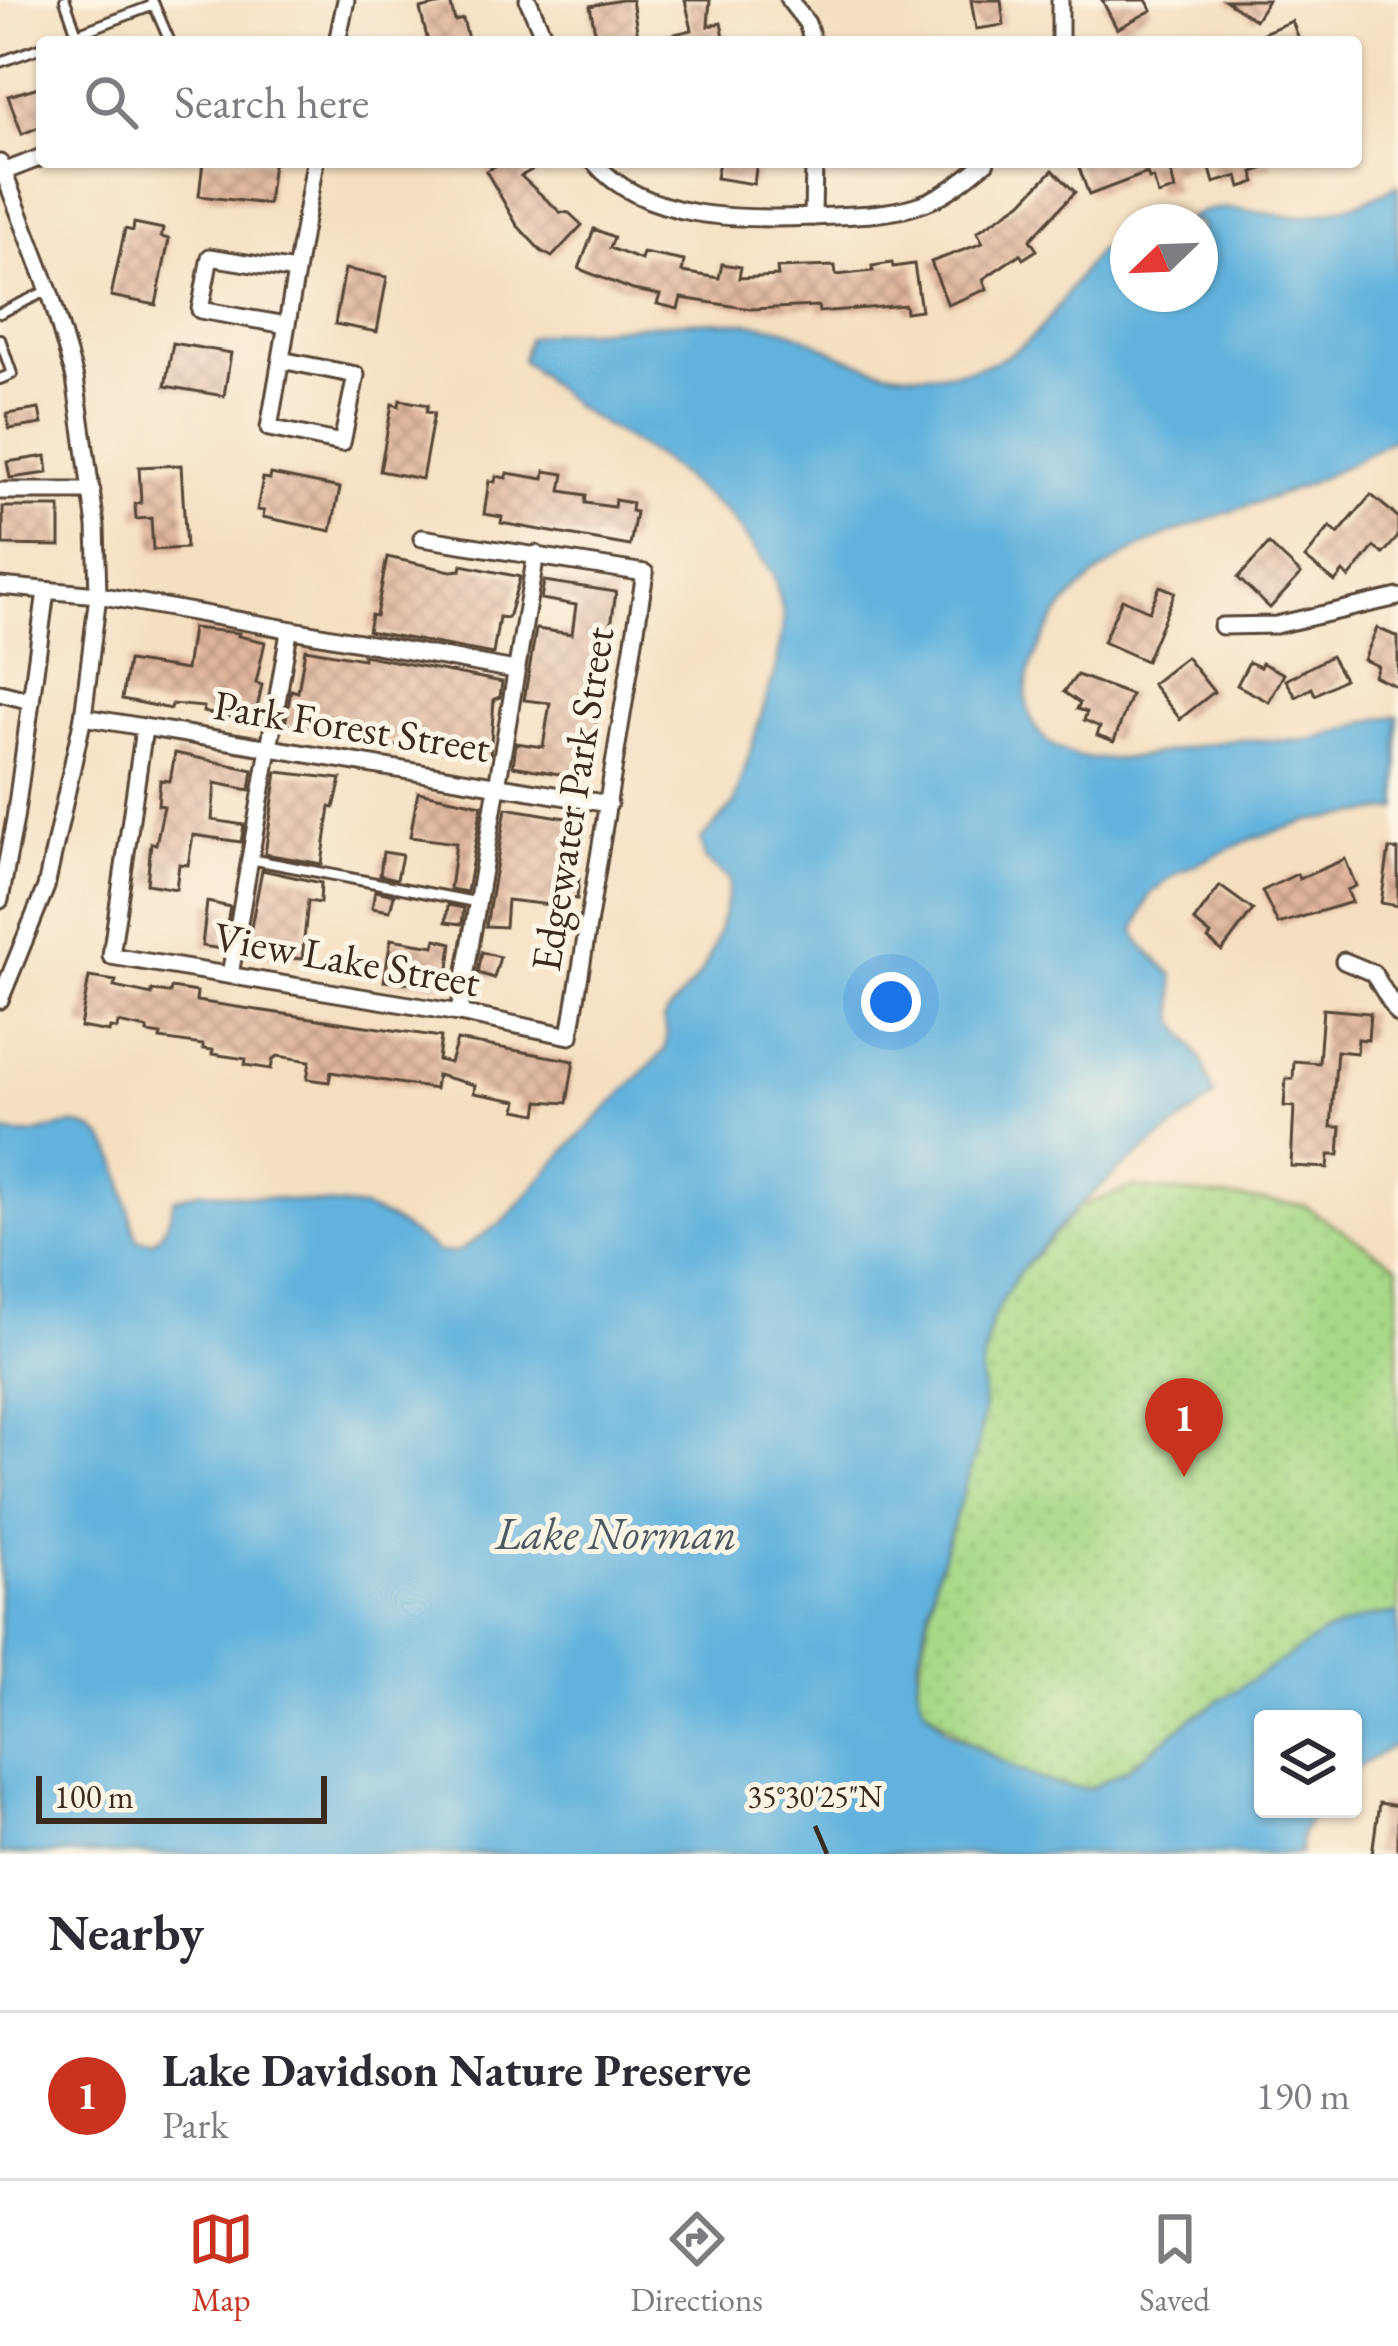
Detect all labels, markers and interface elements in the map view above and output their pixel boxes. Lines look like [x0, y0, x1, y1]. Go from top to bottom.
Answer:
search box [36, 36, 1362, 168]
icon: search [78, 69, 144, 135]
text: Search here [174, 73, 369, 131]
north arrow [1110, 204, 1218, 312]
street label: Edgewater Park Street [518, 623, 626, 975]
street label: Park Forest Street [210, 677, 494, 775]
street label: View Lake Street [210, 909, 484, 1009]
your location [861, 972, 921, 1032]
pin: 1 [1145, 1378, 1223, 1477]
water label: Lake Norman [494, 1504, 737, 1562]
map controls [1254, 1710, 1362, 1818]
button: layers [1254, 1710, 1362, 1818]
scale bar [36, 1770, 327, 1823]
text: 100 m [54, 1775, 134, 1818]
text: 35°30'25"N [748, 1777, 883, 1816]
text: Nearby [48, 1899, 204, 1965]
text: Lake Davidson Nature Preserve [162, 2041, 751, 2099]
text: 1 [77, 2070, 97, 2121]
text: 190 m [1256, 2070, 1350, 2121]
text: Park [162, 2099, 228, 2150]
tab: Map [188, 2206, 254, 2321]
tab: Directions [630, 2206, 763, 2321]
tab: Saved [1139, 2206, 1210, 2321]

